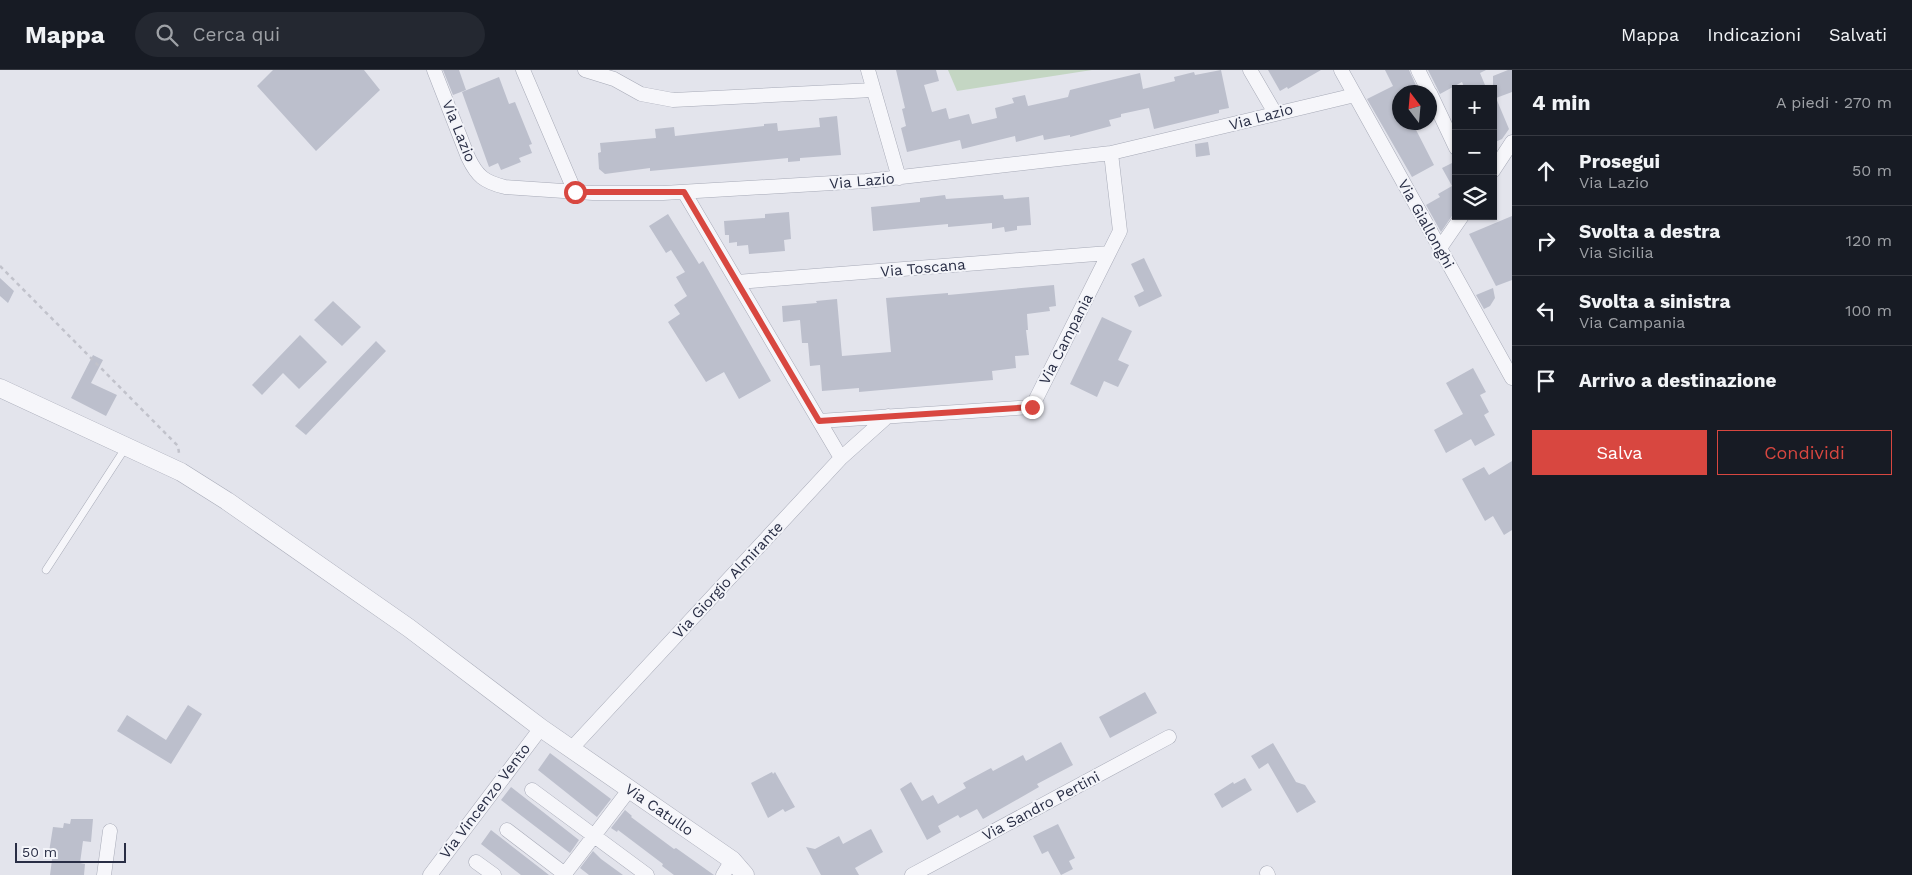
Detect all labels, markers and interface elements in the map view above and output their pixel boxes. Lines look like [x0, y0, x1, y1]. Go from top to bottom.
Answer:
search box [135, 12, 485, 57]
text: Mappa [25, 21, 105, 49]
icon: search [153, 21, 181, 49]
text: Cerca qui [193, 23, 280, 46]
text: Mappa [1621, 24, 1679, 45]
text: Indicazioni [1707, 24, 1801, 45]
text: Salvati [1829, 24, 1887, 45]
north arrow [1392, 85, 1437, 130]
map controls [1452, 85, 1497, 220]
button: + [1452, 85, 1497, 130]
text: 4 min [1532, 90, 1590, 115]
text: A piedi · 270 m [1776, 93, 1892, 112]
street label: Via Lazio [438, 97, 480, 165]
street label: Via Lazio [1227, 100, 1295, 134]
button: − [1452, 130, 1497, 175]
text: Prosegui [1579, 150, 1660, 173]
icon: ahead [1532, 157, 1560, 185]
text: 50 m [1852, 161, 1892, 180]
street label: Via Lazio [829, 169, 895, 193]
text: Via Lazio [1579, 173, 1649, 192]
button: layers [1452, 175, 1497, 220]
street label: Via Giallonghi [1394, 176, 1458, 272]
route start [564, 181, 587, 204]
text: Svolta a destra [1579, 220, 1720, 243]
icon: right [1532, 227, 1560, 255]
text: 120 m [1846, 231, 1892, 250]
text: Via Sicilia [1579, 243, 1654, 262]
street label: Via Toscana [880, 255, 967, 281]
street label: Via Campania [1035, 290, 1097, 388]
text: Svolta a sinistra [1579, 290, 1730, 313]
icon: left [1532, 297, 1560, 325]
text: 100 m [1845, 301, 1892, 320]
text: Via Campania [1579, 313, 1685, 332]
icon: arrive [1532, 367, 1560, 395]
text: Arrivo a destinazione [1579, 369, 1776, 392]
route end [1021, 396, 1044, 419]
button: Salva [1532, 430, 1707, 475]
button: Condividi [1717, 430, 1892, 475]
street label: Via Giorgio Almirante [669, 518, 787, 642]
street label: Via Vincenzo Vento [436, 740, 534, 862]
street label: Via Sandro Pertini [979, 767, 1103, 845]
street label: Via Catullo [621, 780, 697, 840]
scale bar [15, 840, 126, 863]
text: 50 m [22, 844, 57, 860]

